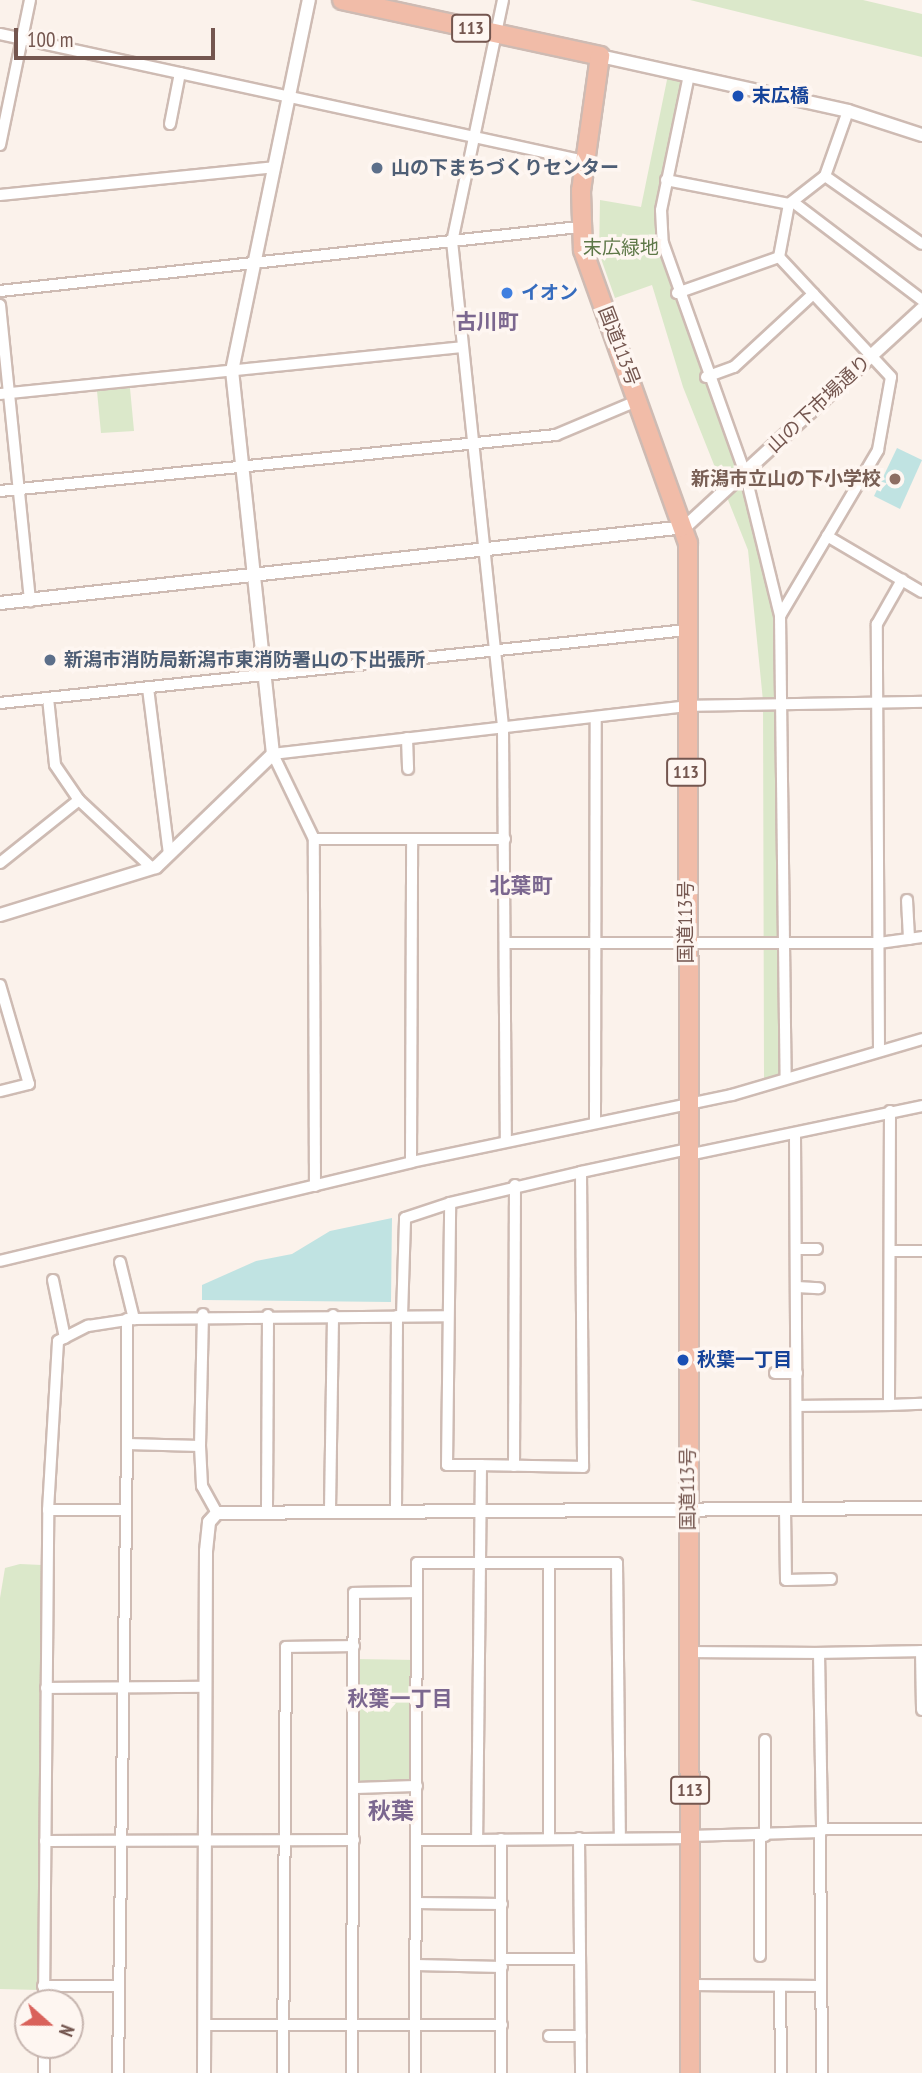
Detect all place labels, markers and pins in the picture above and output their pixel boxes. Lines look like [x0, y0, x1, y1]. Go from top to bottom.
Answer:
place label: 末広橋 [752, 85, 809, 107]
marker: 末広橋 [730, 88, 746, 104]
place label: 山の下まちづくりセンター [391, 157, 619, 179]
marker: 山の下まちづくりセンター [369, 160, 385, 176]
place label: イオン [521, 282, 578, 304]
marker: イオン [499, 285, 515, 301]
place label: 新潟市立山の下小学校 [691, 468, 881, 490]
marker: 新潟市立山の下小学校 [887, 471, 903, 487]
place label: 新潟市消防局新潟市東消防署山の下出張所 [64, 649, 425, 671]
marker: 新潟市消防局新潟市東消防署山の下出張所 [42, 652, 58, 668]
place label: 秋葉一丁目 [697, 1349, 792, 1371]
marker: 秋葉一丁目 [675, 1352, 691, 1368]

